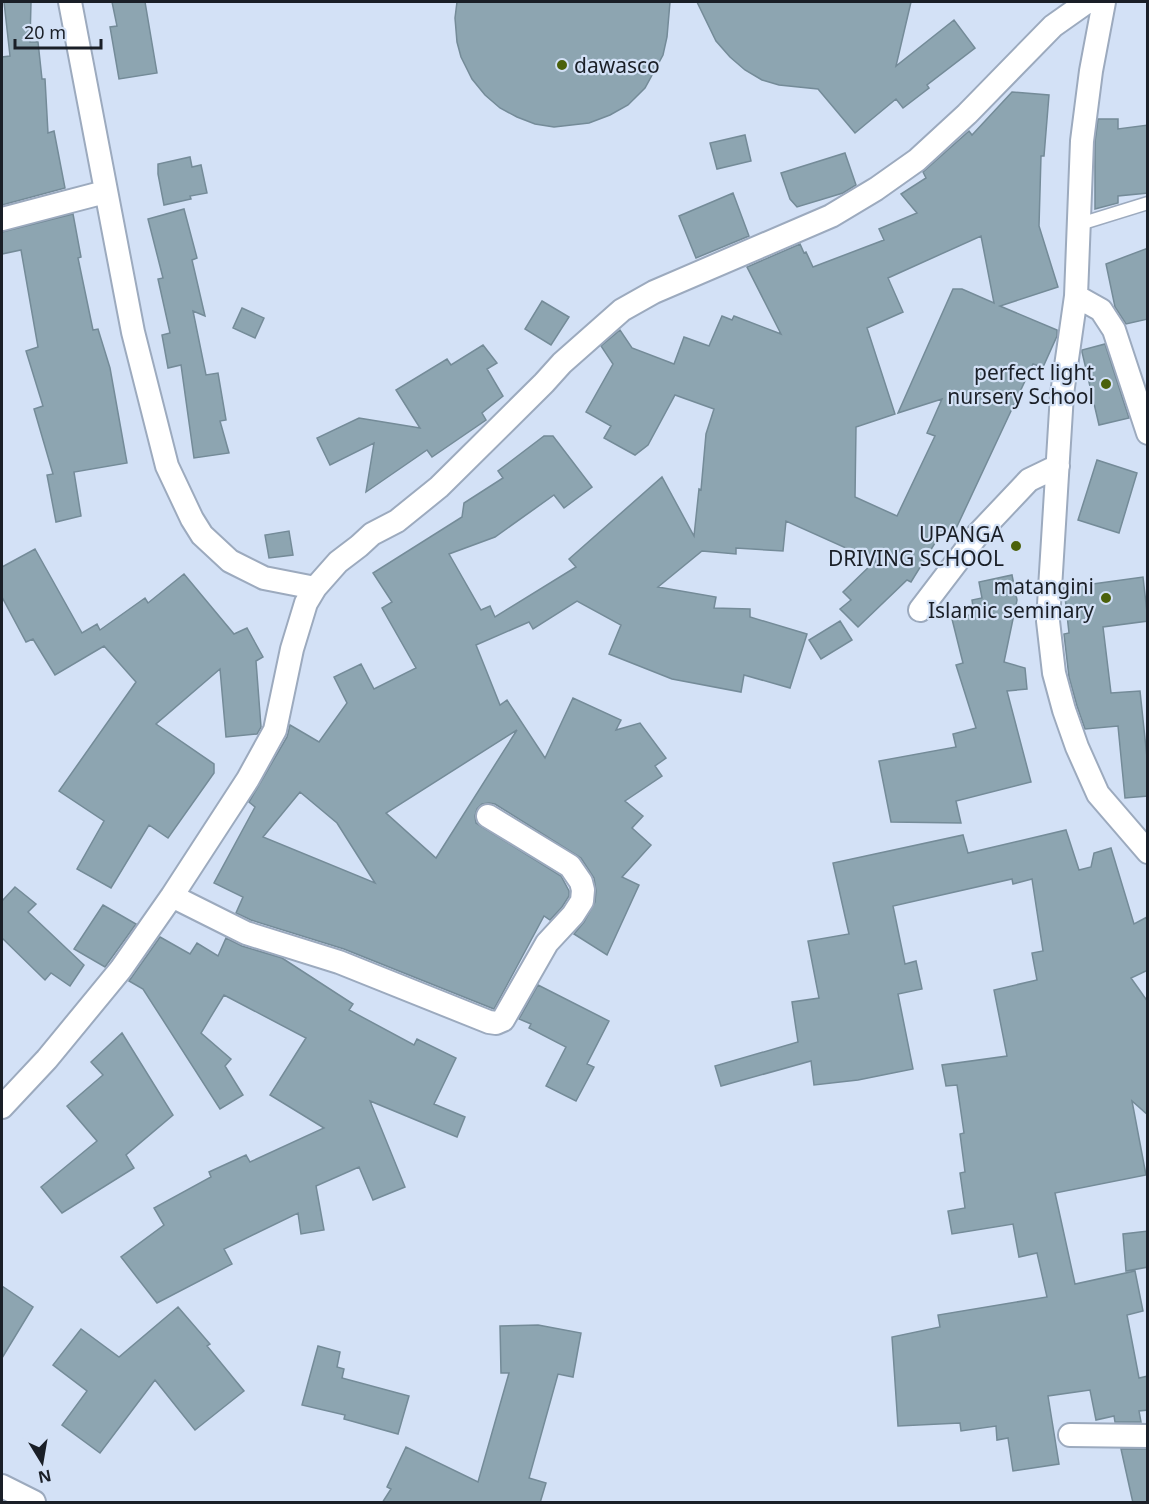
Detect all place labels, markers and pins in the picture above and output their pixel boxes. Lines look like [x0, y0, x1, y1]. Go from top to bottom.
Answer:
place label: dawasco [574, 51, 660, 79]
marker: dawasco [555, 58, 569, 72]
place label: perfect light nursery School [947, 358, 1094, 410]
marker: perfect light nursery School [1099, 377, 1113, 391]
place label: UPANGA DRIVING SCHOOL [828, 520, 1005, 572]
marker: UPANGA DRIVING SCHOOL [1009, 539, 1023, 553]
place label: matangini Islamic seminary [928, 572, 1094, 624]
marker: matangini Islamic seminary [1099, 591, 1113, 605]

